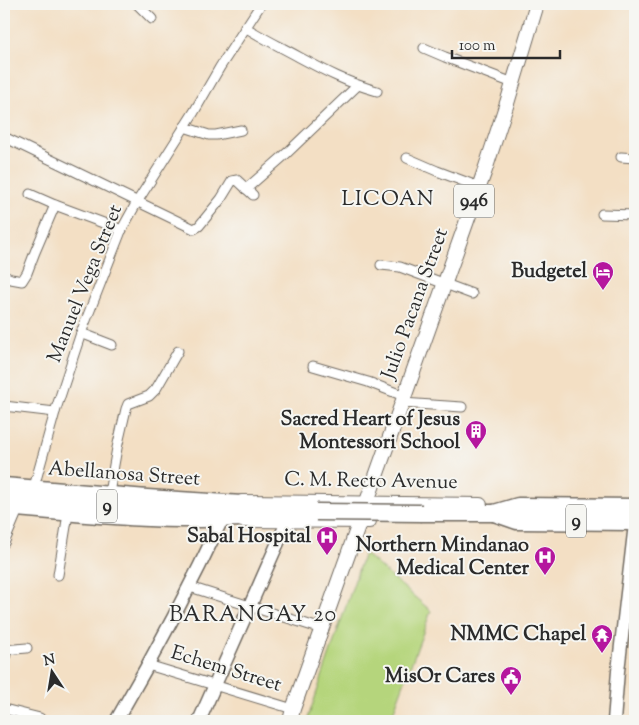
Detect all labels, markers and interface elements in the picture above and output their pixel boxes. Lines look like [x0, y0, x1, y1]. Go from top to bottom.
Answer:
scale bar [452, 28, 559, 60]
text: 100 m [459, 36, 496, 57]
district label: LICOAN [341, 185, 435, 215]
road number: 946 [454, 185, 494, 218]
street label: Manuel Vega Street [41, 200, 131, 367]
street label: Julio Pacana Street [375, 224, 457, 385]
place label: Budgetel [511, 258, 587, 287]
hotel icon: Budgetel [591, 260, 615, 291]
place label: Sacred Heart of Jesus Montessori School [281, 406, 460, 458]
building icon: Sacred Heart of Jesus Montessori School [464, 419, 488, 450]
street label: Abellanosa Street [47, 455, 201, 495]
street label: C. M. Recto Avenue [284, 466, 458, 498]
road number: 9 [97, 490, 117, 522]
road number: 9 [566, 504, 586, 538]
place label: Sabal Hospital [187, 523, 311, 552]
hospital icon: Sabal Hospital [315, 525, 339, 556]
place label: Northern Mindanao Medical Center [356, 532, 529, 584]
hospital icon: Northern Mindanao Medical Center [533, 545, 557, 576]
district label: BARANGAY 20 [169, 600, 337, 632]
place label: NMMC Chapel [450, 621, 586, 650]
temple icon: NMMC Chapel [590, 623, 614, 654]
street label: Echem Street [167, 639, 285, 701]
north arrow [28, 648, 78, 698]
text: N [42, 650, 57, 672]
place label: MisOr Cares [385, 663, 495, 692]
public building icon: MisOr Cares [499, 665, 523, 696]

